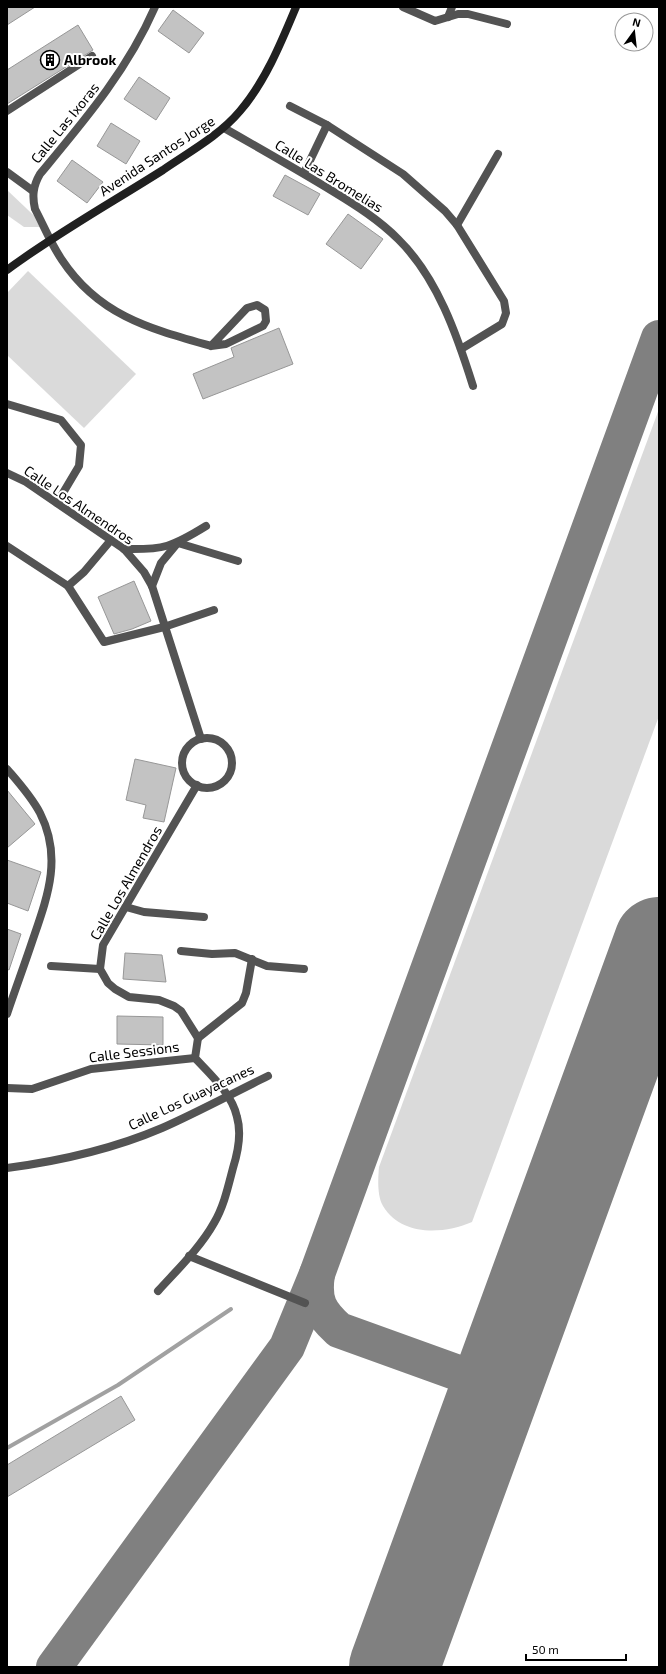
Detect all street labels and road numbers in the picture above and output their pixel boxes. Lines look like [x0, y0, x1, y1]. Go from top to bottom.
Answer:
street label: Calle Las Ixoras [27, 79, 102, 167]
street label: Avenida Santos Jorge [96, 112, 218, 199]
street label: Calle Las Bromelias [272, 136, 386, 216]
street label: Calle Los Almendros [21, 461, 137, 548]
street label: Calle Los Almendros [86, 823, 165, 943]
street label: Calle Sessions [88, 1038, 180, 1065]
street label: Calle Los Guayacanes [125, 1060, 256, 1133]

